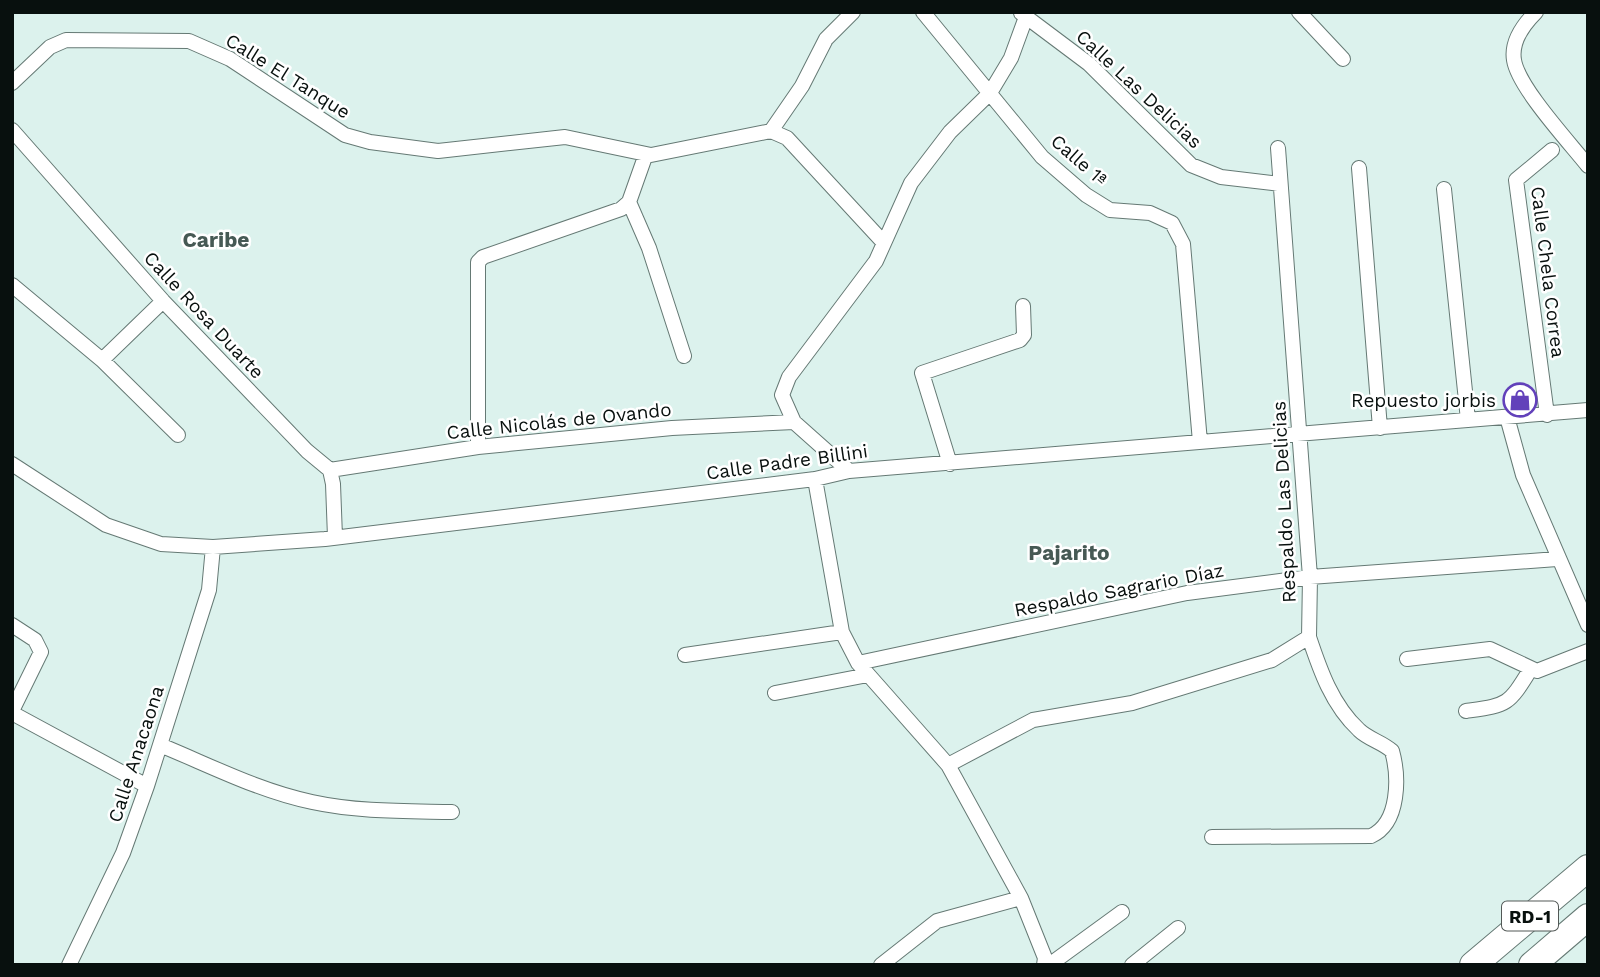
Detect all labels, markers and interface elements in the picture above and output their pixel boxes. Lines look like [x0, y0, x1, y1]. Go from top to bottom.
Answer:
street label: Calle Las Delicias [1071, 25, 1207, 153]
street label: Calle El Tanque [221, 28, 355, 124]
street label: Calle 1ª [1046, 129, 1112, 191]
street label: Calle Chela Correa [1526, 185, 1570, 359]
district label: Caribe [183, 227, 249, 252]
street label: Calle Rosa Duarte [139, 247, 269, 383]
shop icon: Repuesto jorbis [1501, 381, 1539, 419]
place label: Repuesto jorbis [1351, 389, 1496, 412]
street label: Calle Nicolás de Ovando [445, 398, 673, 444]
street label: Respaldo Las Delicias [1267, 400, 1301, 604]
street label: Calle Padre Billini [705, 439, 869, 485]
district label: Pajarito [1028, 540, 1110, 565]
street label: Respaldo Sagrario Díaz [1012, 558, 1226, 622]
street label: Calle Anacaona [103, 682, 169, 825]
road number: RD-1 [1502, 902, 1558, 931]

